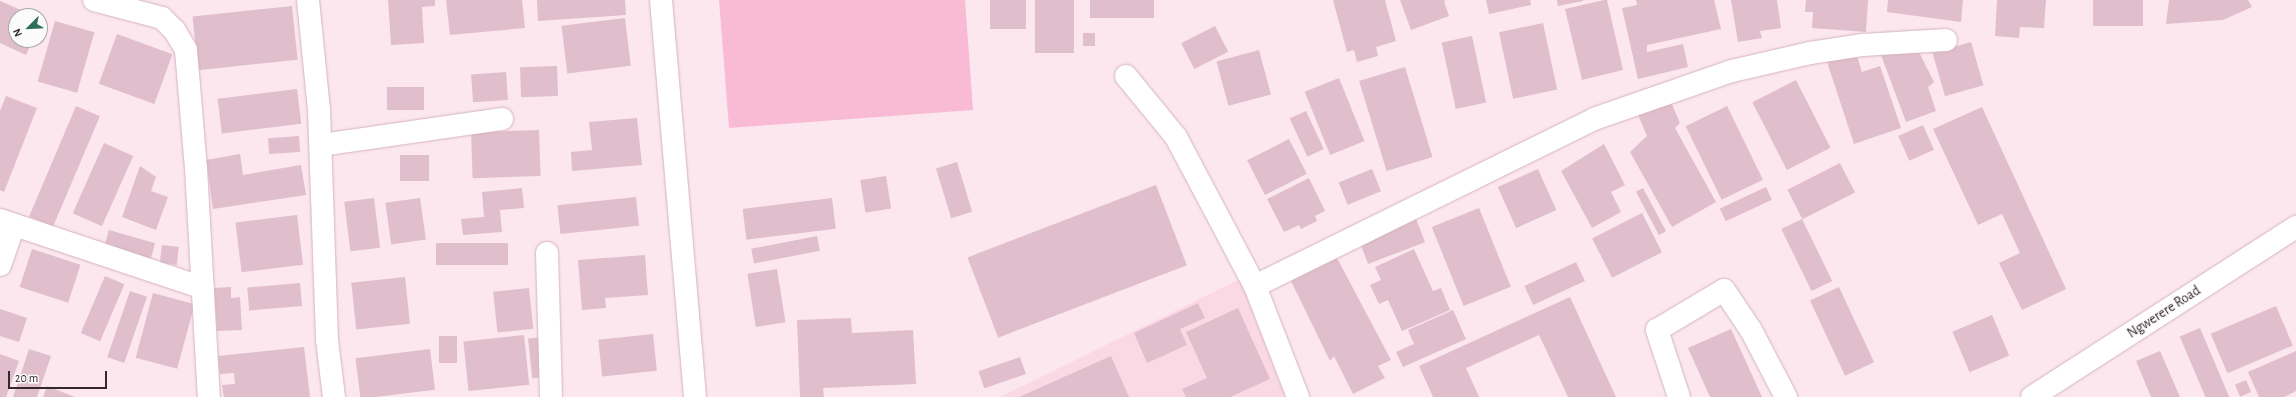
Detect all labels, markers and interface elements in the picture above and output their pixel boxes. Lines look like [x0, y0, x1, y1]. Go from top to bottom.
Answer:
north arrow [8, 8, 48, 48]
text: N [11, 27, 24, 38]
street label: Ngwerere Road [2124, 282, 2204, 342]
scale bar [10, 363, 109, 389]
text: 20 m [15, 372, 38, 384]

